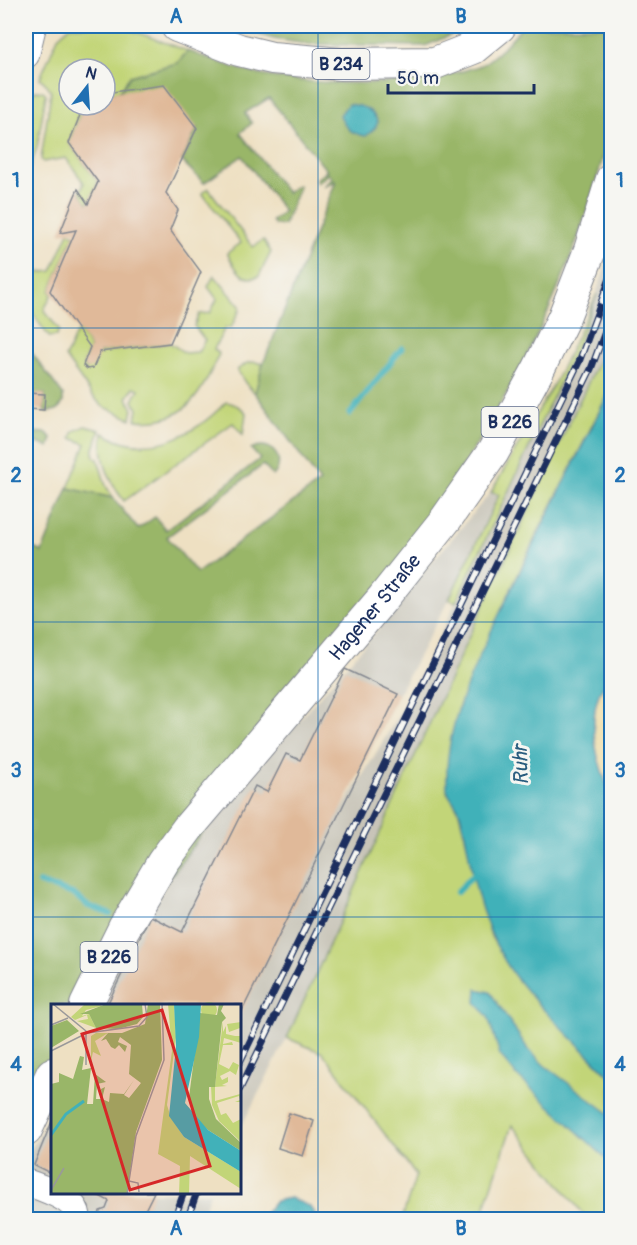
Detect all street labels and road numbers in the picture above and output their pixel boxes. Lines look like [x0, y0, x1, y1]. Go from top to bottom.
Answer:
road number: B 234 [312, 49, 370, 79]
road number: B 226 [482, 407, 538, 437]
street label: Hagener Straße [323, 548, 426, 665]
road number: B 226 [80, 942, 138, 972]

